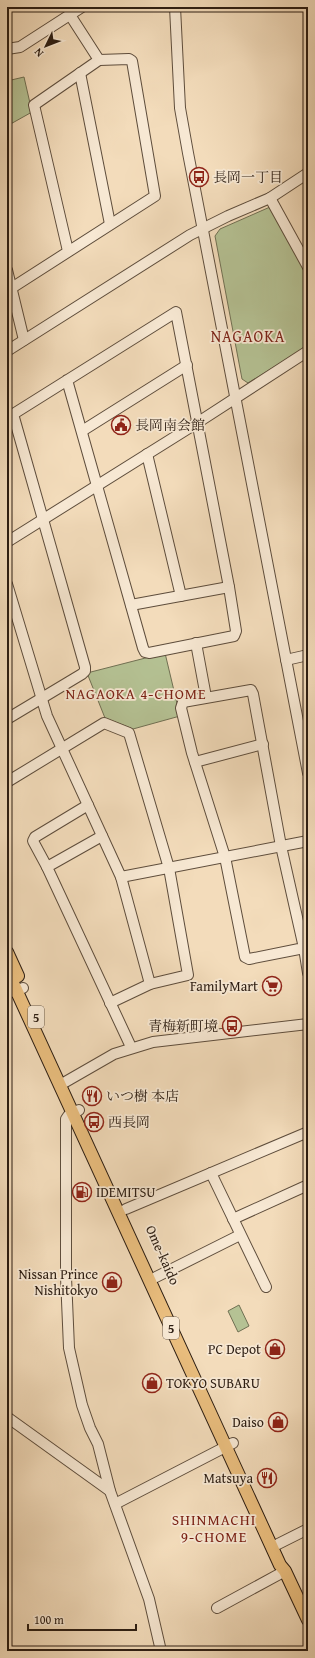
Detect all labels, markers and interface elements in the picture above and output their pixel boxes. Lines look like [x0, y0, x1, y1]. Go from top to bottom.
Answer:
north arrow [26, 26, 66, 66]
text: N [30, 44, 47, 61]
bus stop icon: 長岡一丁目 [188, 166, 210, 188]
place label: 長岡一丁目 [213, 167, 283, 187]
district label: NAGAOKA [211, 324, 285, 348]
public building icon: 長岡南会館 [110, 414, 132, 436]
place label: 長岡南会館 [135, 415, 205, 435]
district label: NAGAOKA 4-CHOME [65, 683, 207, 704]
supermarket icon: FamilyMart [261, 975, 283, 997]
place label: FamilyMart [190, 976, 258, 996]
road number: 5 [28, 1006, 44, 1028]
bus stop icon: 青梅新町境 [221, 1015, 243, 1037]
place label: 青梅新町境 [148, 1016, 218, 1036]
restaurant icon: いつ樹 本店 [81, 1085, 103, 1107]
place label: いつ樹 本店 [106, 1086, 179, 1106]
bus stop icon: 西長岡 [83, 1111, 105, 1133]
place label: 西長岡 [108, 1112, 150, 1132]
fuel station icon: IDEMITSU [71, 1181, 93, 1203]
place label: IDEMITSU [96, 1182, 156, 1202]
street label: Ome-kaido [141, 1222, 185, 1288]
place label: Nissan Prince Nishitokyo [18, 1264, 98, 1300]
shop icon: Nissan Prince Nishitokyo [101, 1271, 123, 1293]
road number: 5 [163, 1317, 179, 1339]
shop icon: PC Depot [264, 1338, 286, 1360]
place label: PC Depot [208, 1339, 261, 1359]
shop icon: TOKYO SUBARU [141, 1372, 163, 1394]
place label: TOKYO SUBARU [166, 1373, 260, 1393]
shop icon: Daiso [267, 1411, 289, 1433]
place label: Daiso [232, 1412, 264, 1432]
restaurant icon: Matsuya [256, 1467, 278, 1489]
place label: Matsuya [203, 1468, 253, 1488]
district label: SHINMACHI 9-CHOME [172, 1509, 256, 1547]
scale bar [28, 1606, 136, 1632]
text: 100 m [34, 1611, 64, 1628]

